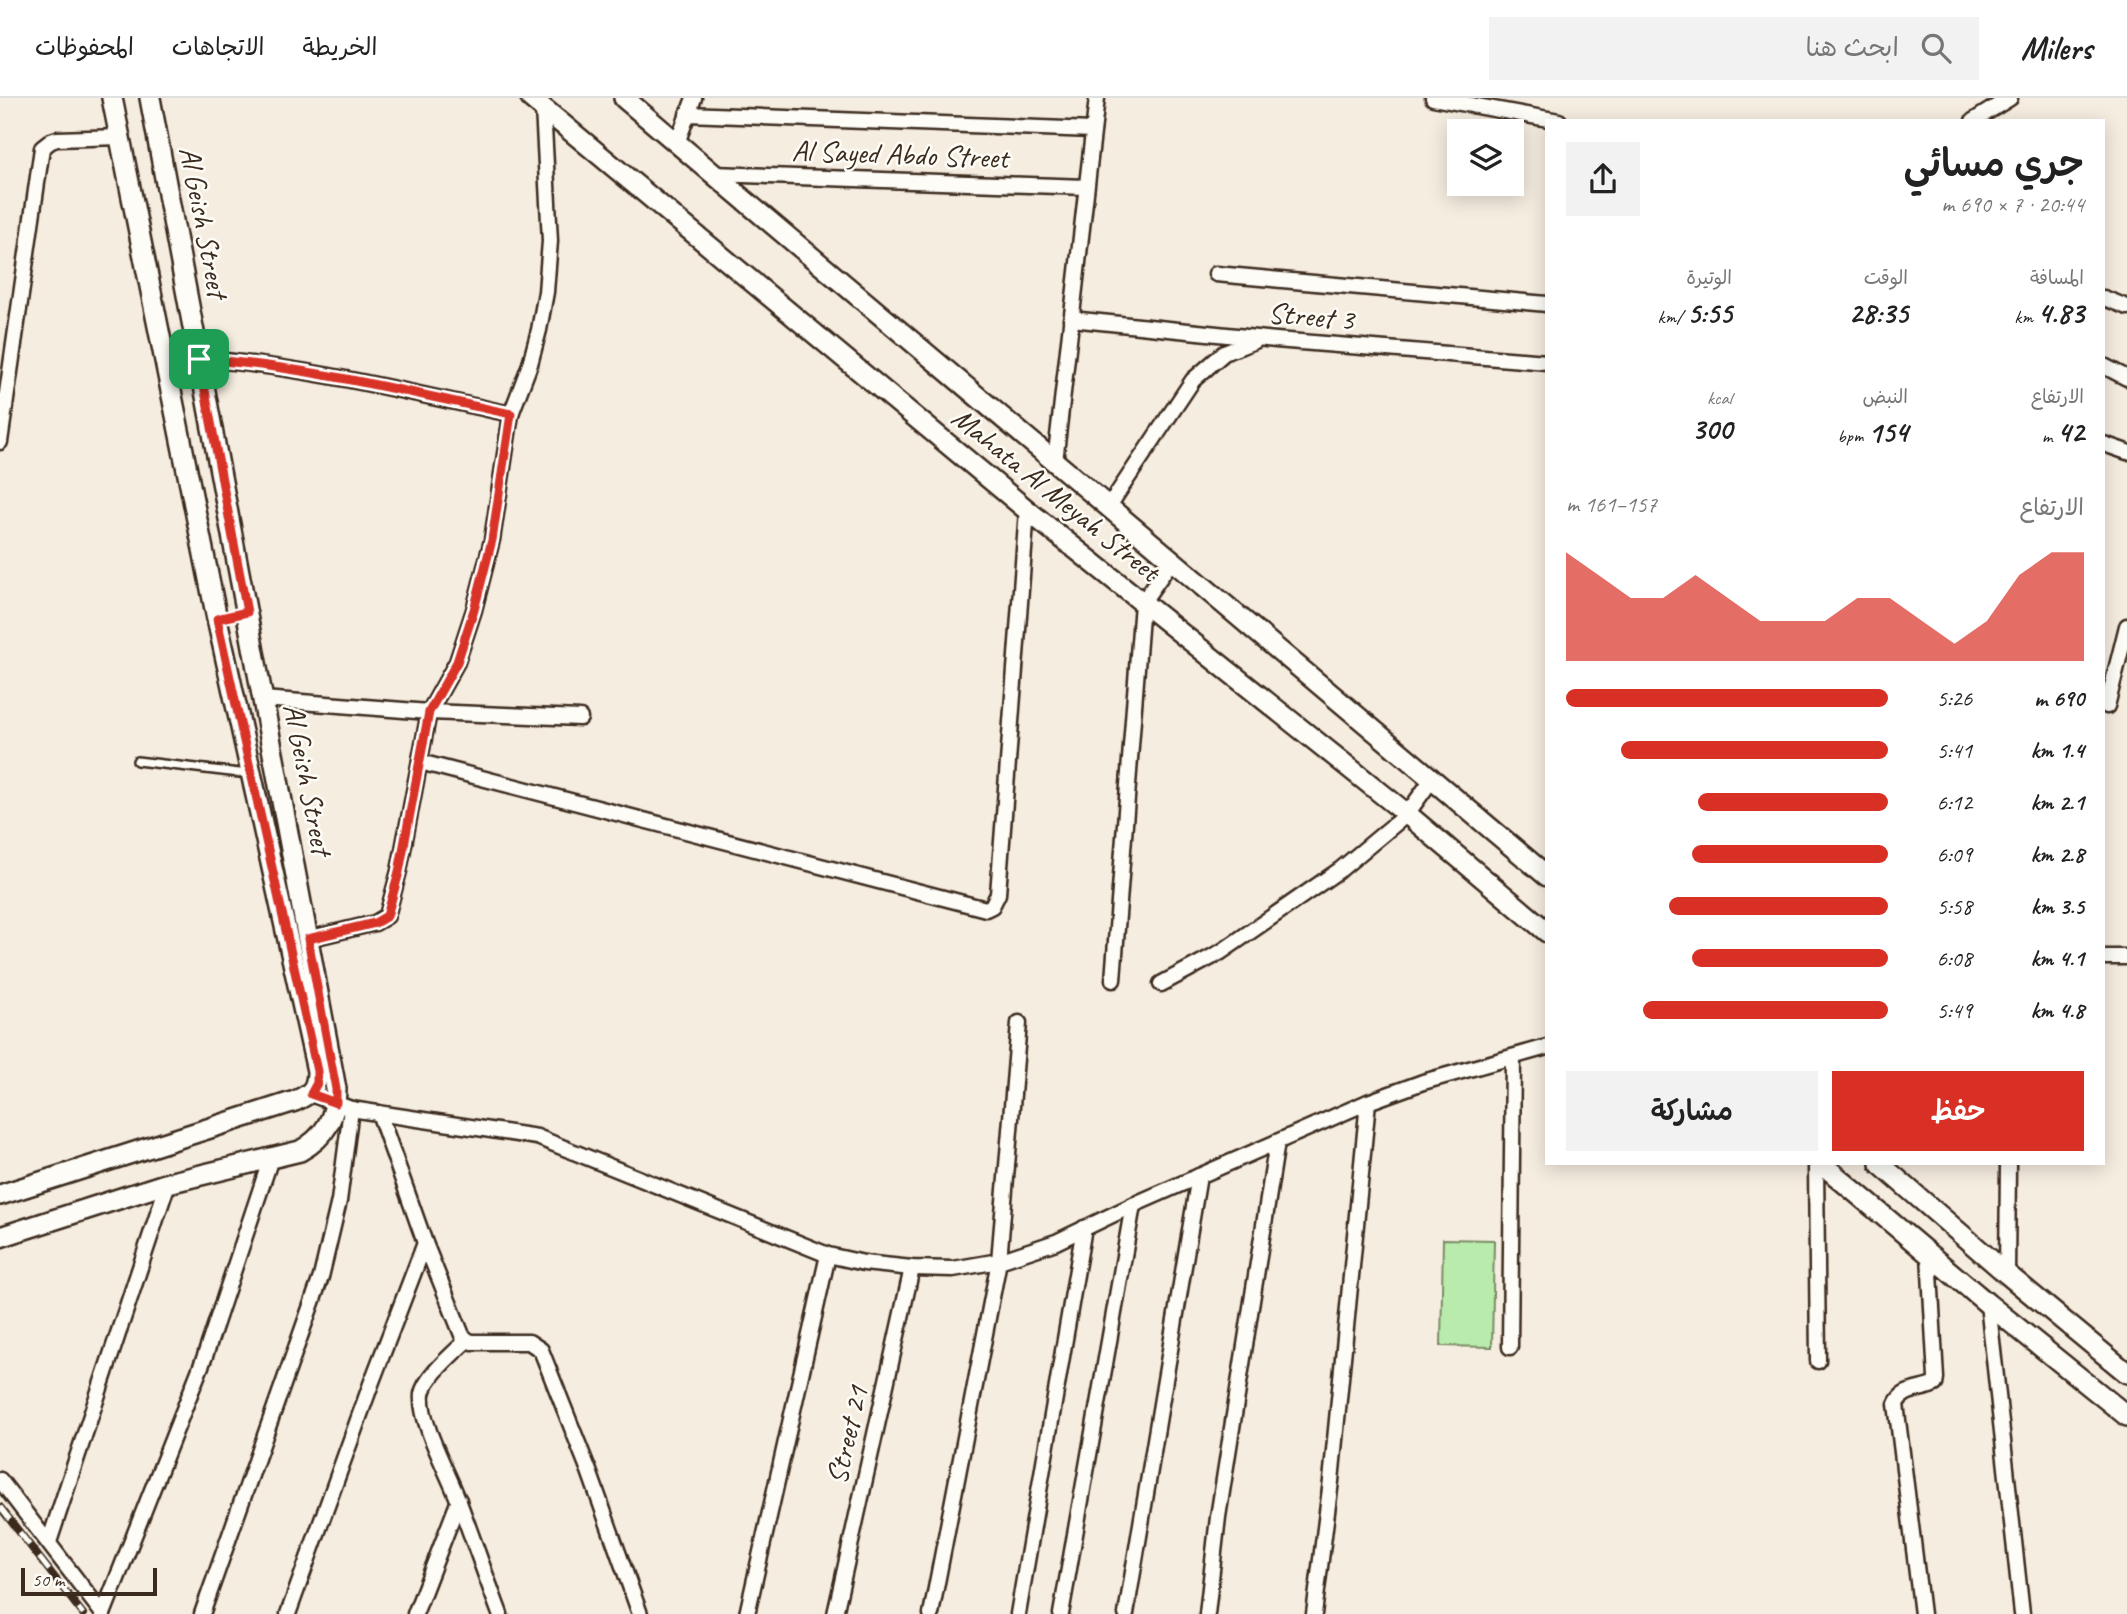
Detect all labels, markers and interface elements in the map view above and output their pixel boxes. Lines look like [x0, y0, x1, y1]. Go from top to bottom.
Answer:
search box [1489, 17, 1979, 80]
text: Milers [2021, 27, 2092, 69]
icon: search [1917, 29, 1955, 67]
text: ابحث هنا [1806, 31, 1899, 64]
text: المحفوظات [35, 32, 134, 62]
text: الاتجاهات [172, 32, 265, 62]
text: الخريطة [303, 32, 377, 62]
map controls [1447, 119, 1524, 196]
button: layers [1447, 119, 1524, 196]
street label: Al Sayed Abdo Street [791, 131, 1012, 177]
text: جري مسائي [1904, 140, 2084, 187]
button: share [1566, 142, 1640, 216]
street label: Al Geish Street [171, 143, 238, 305]
text: 20:44 · 7 × 690 m [1941, 190, 2084, 219]
text: الوتيرة [1686, 266, 1732, 290]
text: الوقت [1864, 266, 1908, 290]
text: المسافة [2030, 266, 2084, 290]
street label: Street 3 [1266, 293, 1358, 339]
text: 5:55 [1687, 294, 1732, 332]
text: 28:35 [1849, 294, 1908, 332]
text: 4.83 [2038, 294, 2084, 332]
text: /km [1658, 305, 1687, 329]
text: km [2014, 305, 2038, 329]
pin [169, 329, 229, 389]
icon: arrive [180, 340, 218, 378]
text: النبض [1863, 385, 1908, 409]
text: الارتفاع [2031, 385, 2084, 409]
text: kcal [1707, 386, 1732, 410]
street label: Mahata Al Meyah Street [944, 398, 1170, 591]
text: 300 [1692, 410, 1732, 448]
text: 154 [1868, 413, 1908, 451]
text: 42 [2057, 413, 2084, 451]
text: bpm [1837, 424, 1868, 448]
text: m [2042, 424, 2057, 448]
text: 157–161 m [1566, 490, 1657, 519]
text: الارتفاع [2020, 493, 2084, 522]
text: 5:26 [1936, 684, 1972, 713]
text: 690 m [2034, 684, 2084, 713]
street label: Al Geish Street [275, 700, 342, 862]
text: 5:41 [1936, 736, 1972, 765]
text: 1.4 km [2030, 736, 2084, 765]
text: 6:12 [1936, 788, 1972, 817]
text: 2.1 km [2030, 788, 2084, 817]
text: 6:09 [1936, 840, 1972, 869]
text: 2.8 km [2030, 840, 2084, 869]
text: 5:58 [1936, 892, 1972, 921]
text: 3.5 km [2031, 892, 2084, 921]
text: 6:08 [1936, 944, 1972, 973]
text: 4.1 km [2030, 944, 2084, 973]
text: 5:49 [1936, 996, 1972, 1025]
text: 4.8 km [2030, 996, 2084, 1025]
button: مشاركة [1566, 1071, 1818, 1151]
button: حفظ [1832, 1071, 2084, 1151]
street label: Street 21 [817, 1381, 877, 1488]
scale bar [21, 1565, 158, 1597]
text: 50 m [32, 1568, 64, 1592]

